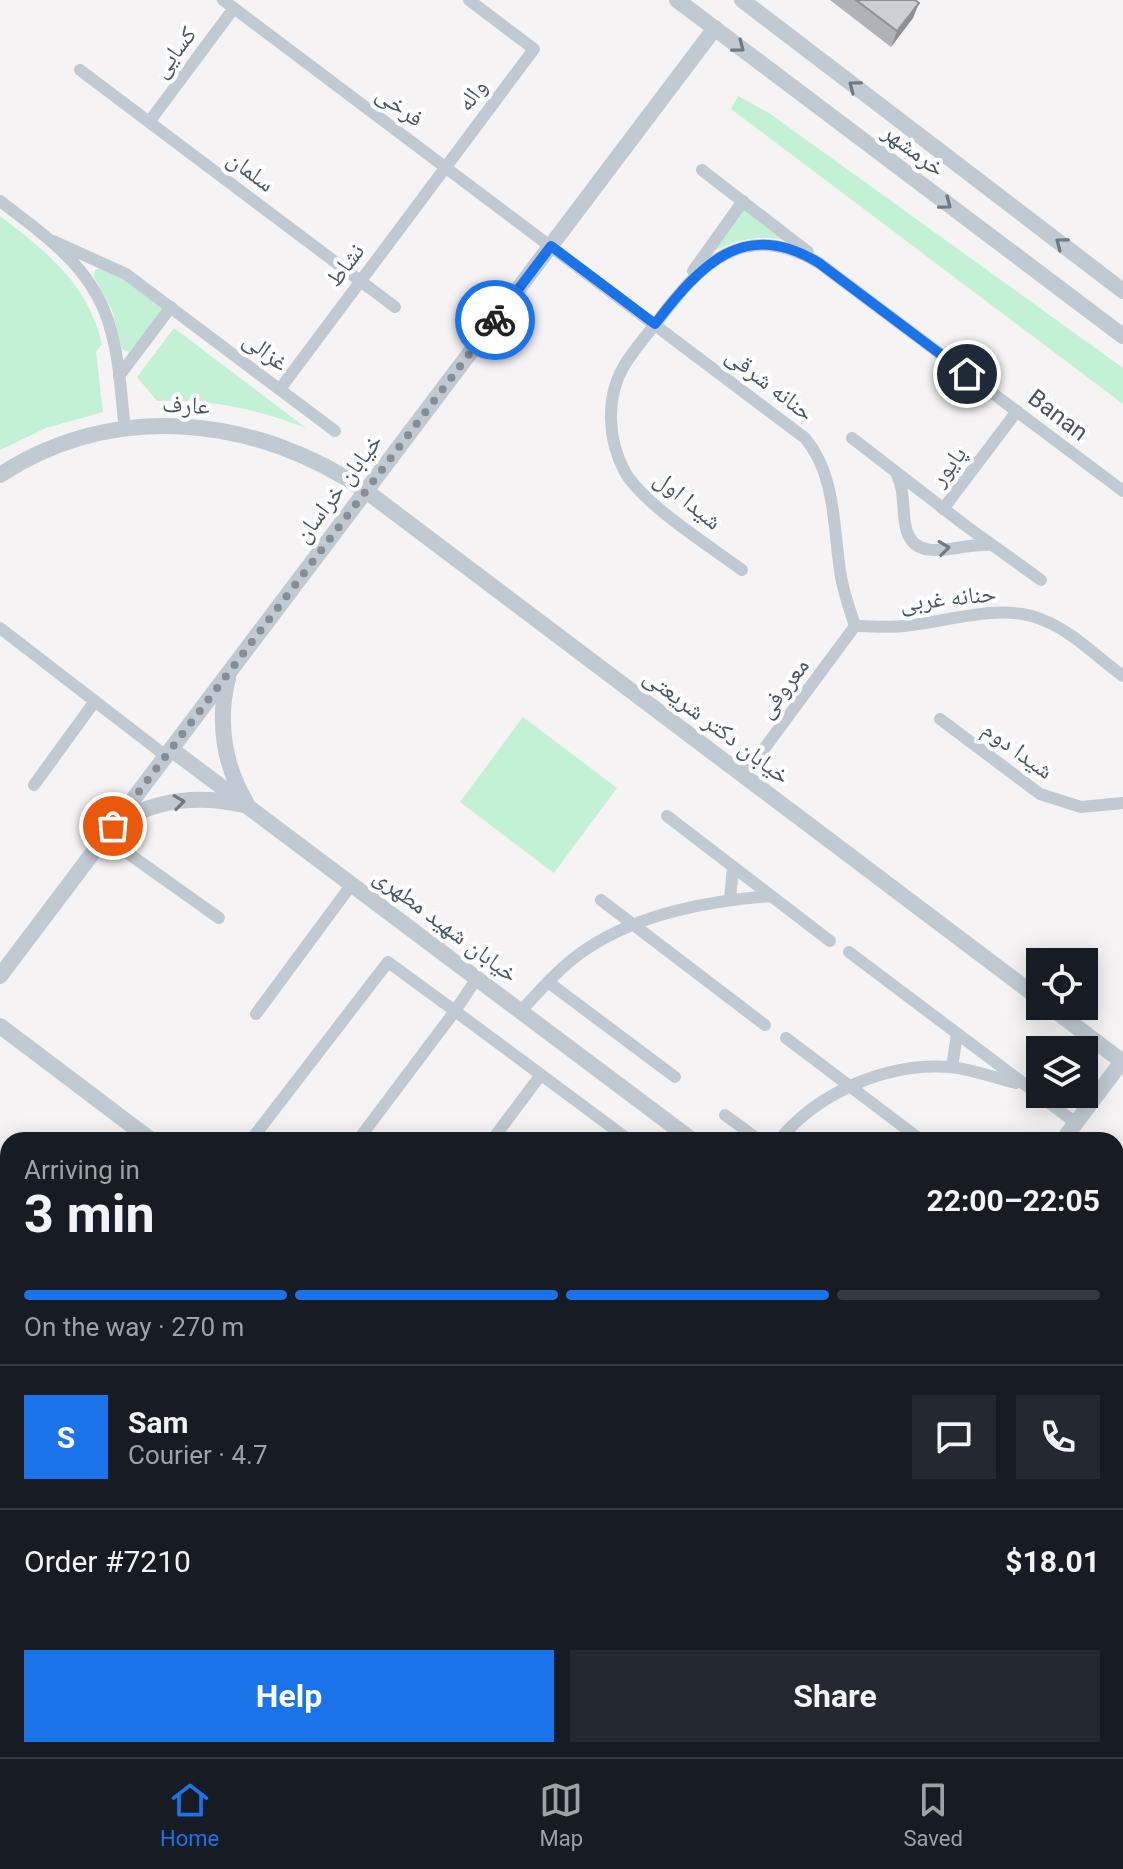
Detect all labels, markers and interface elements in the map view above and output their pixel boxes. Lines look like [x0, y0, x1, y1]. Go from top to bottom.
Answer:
street label: کسایی [146, 21, 202, 83]
one-way arrow [731, 37, 745, 51]
street label: واله [451, 73, 493, 117]
street label: فرخی [371, 79, 429, 133]
one-way arrow [848, 81, 863, 95]
street label: خرمشهر [877, 117, 951, 182]
street label: سلمان [222, 144, 280, 198]
one-way arrow [937, 195, 952, 209]
street label: نشاط [320, 238, 370, 292]
one-way arrow [1055, 239, 1070, 253]
courier [455, 280, 535, 360]
icon: bike [473, 298, 517, 342]
street label: غزالی [238, 325, 294, 377]
pin [933, 340, 1001, 408]
street label: حنانه شرقی [720, 341, 820, 427]
icon: home [945, 352, 989, 396]
street label: Banan [1023, 383, 1093, 447]
street label: عارف [161, 390, 211, 420]
street label: خیابان خراسان [288, 428, 388, 548]
street label: پایور [923, 440, 972, 493]
street label: شیدا اول [649, 464, 727, 536]
one-way arrow [937, 540, 950, 557]
street label: حنانه غربی [898, 579, 998, 617]
street label: معروفی [751, 652, 815, 724]
street label: خیابان دکتر شریعتی [638, 662, 796, 790]
street label: شیدا دوم [976, 715, 1059, 787]
pin [79, 792, 147, 860]
one-way arrow [172, 794, 186, 811]
icon: bag [91, 804, 135, 848]
street label: خیابان شهید مطهری [368, 862, 524, 988]
map controls [1026, 948, 1098, 1108]
button: locate [1026, 948, 1098, 1020]
button: layers [1026, 1036, 1098, 1108]
text: Arriving in [24, 1155, 140, 1185]
text: 22:00–22:05 [926, 1183, 1100, 1218]
text: 3 min [24, 1184, 155, 1245]
text: On the way · 270 m [24, 1312, 244, 1342]
button: chat [912, 1395, 996, 1479]
button: phone [1016, 1395, 1100, 1479]
text: Sam [128, 1405, 189, 1440]
text: S [57, 1420, 75, 1455]
text: Courier · 4.7 [128, 1440, 268, 1470]
text: Order #7210 [24, 1544, 191, 1579]
text: $18.01 [1005, 1544, 1100, 1579]
button: Help [24, 1650, 554, 1742]
button: Share [570, 1650, 1100, 1742]
tab: Home [160, 1778, 219, 1851]
tab: Map [539, 1778, 583, 1851]
tab: Saved [903, 1778, 963, 1851]

